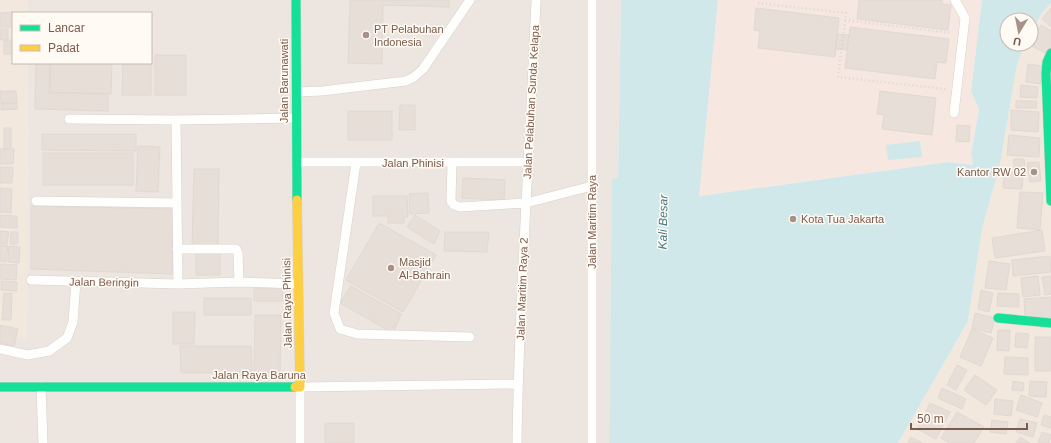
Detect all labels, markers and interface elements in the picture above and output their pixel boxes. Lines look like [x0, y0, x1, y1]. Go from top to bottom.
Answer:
legend [12, 12, 152, 64]
north arrow [999, 12, 1039, 52]
text: Lancar [48, 21, 85, 35]
place label: PT Pelabuhan Indonesia [374, 23, 444, 48]
street label: Jalan Pelabuhan Sunda Kelapa [521, 24, 541, 179]
marker: PT Pelabuhan Indonesia [361, 30, 371, 40]
text: U [1012, 35, 1022, 48]
street label: Jalan Barunawati [278, 39, 290, 123]
text: Padat [48, 41, 80, 55]
street label: Jalan Phinisi [382, 157, 444, 169]
place label: Kantor RW 02 [957, 166, 1026, 178]
marker: Kantor RW 02 [1029, 167, 1039, 177]
street label: Jalan Maritim Raya [586, 174, 598, 269]
water label: Kali Besar [656, 194, 670, 249]
place label: Kota Tua Jakarta [801, 213, 885, 225]
marker: Kota Tua Jakarta [788, 214, 798, 224]
street label: Jalan Maritim Raya 2 [514, 237, 530, 341]
place label: Masjid Al-Bahrain [399, 256, 450, 281]
street label: Jalan Raya Phinisi [280, 258, 294, 348]
marker: Masjid Al-Bahrain [386, 263, 396, 273]
street label: Jalan Beringin [69, 275, 139, 289]
street label: Jalan Raya Baruna [212, 369, 307, 381]
scale bar [911, 405, 1027, 431]
text: 50 m [917, 412, 944, 426]

